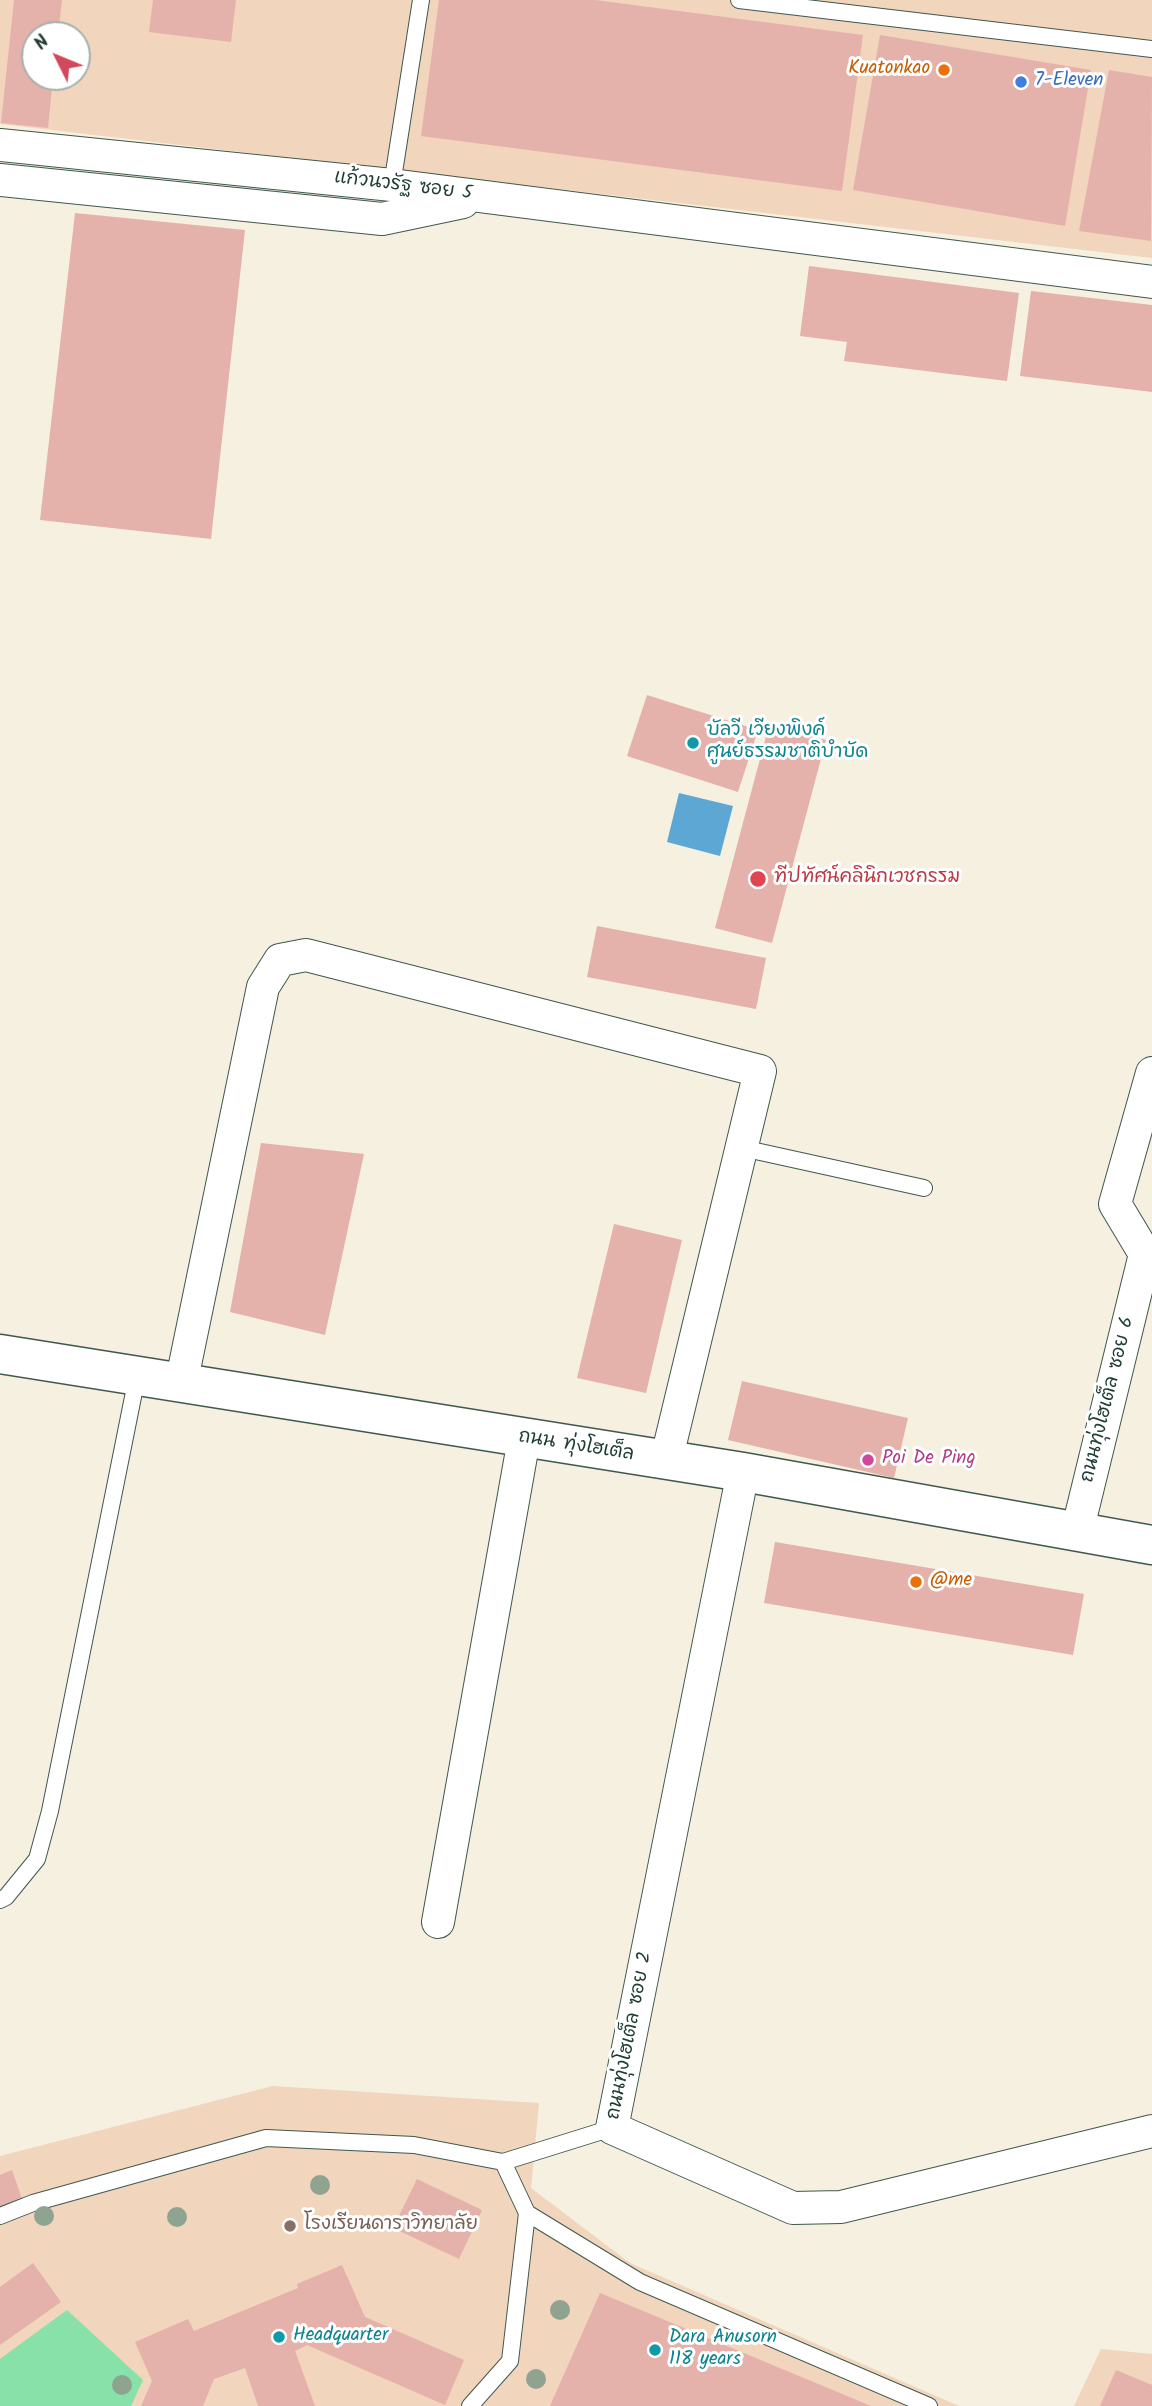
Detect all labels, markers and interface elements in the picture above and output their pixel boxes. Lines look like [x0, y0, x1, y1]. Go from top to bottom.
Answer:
north arrow [21, 21, 91, 91]
text: N [27, 28, 57, 58]
place label: Kuatonkao [848, 59, 930, 81]
marker: Kuatonkao [936, 62, 952, 78]
place label: 7-Eleven [1035, 71, 1103, 93]
marker: 7-Eleven [1013, 74, 1029, 90]
street label: แก้วนวรัฐ ซอย 5 [333, 167, 473, 207]
place label: บัลวี เวียงพิงค์ ศูนย์ธรรมชาติบำบัด [707, 721, 868, 765]
marker: บัลวี เวียงพิงค์ ศูนย์ธรรมชาติบำบัด [685, 735, 701, 751]
place label: ทีปทัศน์คลินิกเวชกรรม [774, 868, 960, 890]
marker: ทีปทัศน์คลินิกเวชกรรม [748, 869, 768, 889]
street label: ถนนทุ่งโฮเต็ล ซอย 6 [1077, 1315, 1141, 1485]
street label: ถนน ทุ่งโฮเต็ล [517, 1427, 635, 1467]
place label: Poi De Ping [882, 1449, 975, 1471]
marker: Poi De Ping [860, 1452, 876, 1468]
place label: @me [930, 1571, 972, 1593]
marker: @me [908, 1574, 924, 1590]
street label: ถนนทุ่งโฮเต็ล ซอย 2 [604, 1950, 658, 2122]
place label: โรงเรียนดาราวิทยาลัย [304, 2215, 478, 2237]
marker: โรงเรียนดาราวิทยาลัย [282, 2218, 298, 2234]
place label: Headquarter [293, 2326, 388, 2348]
place label: Dara Anusorn 118 years [669, 2328, 777, 2372]
marker: Headquarter [271, 2329, 287, 2345]
marker: Dara Anusorn 118 years [647, 2342, 663, 2358]

